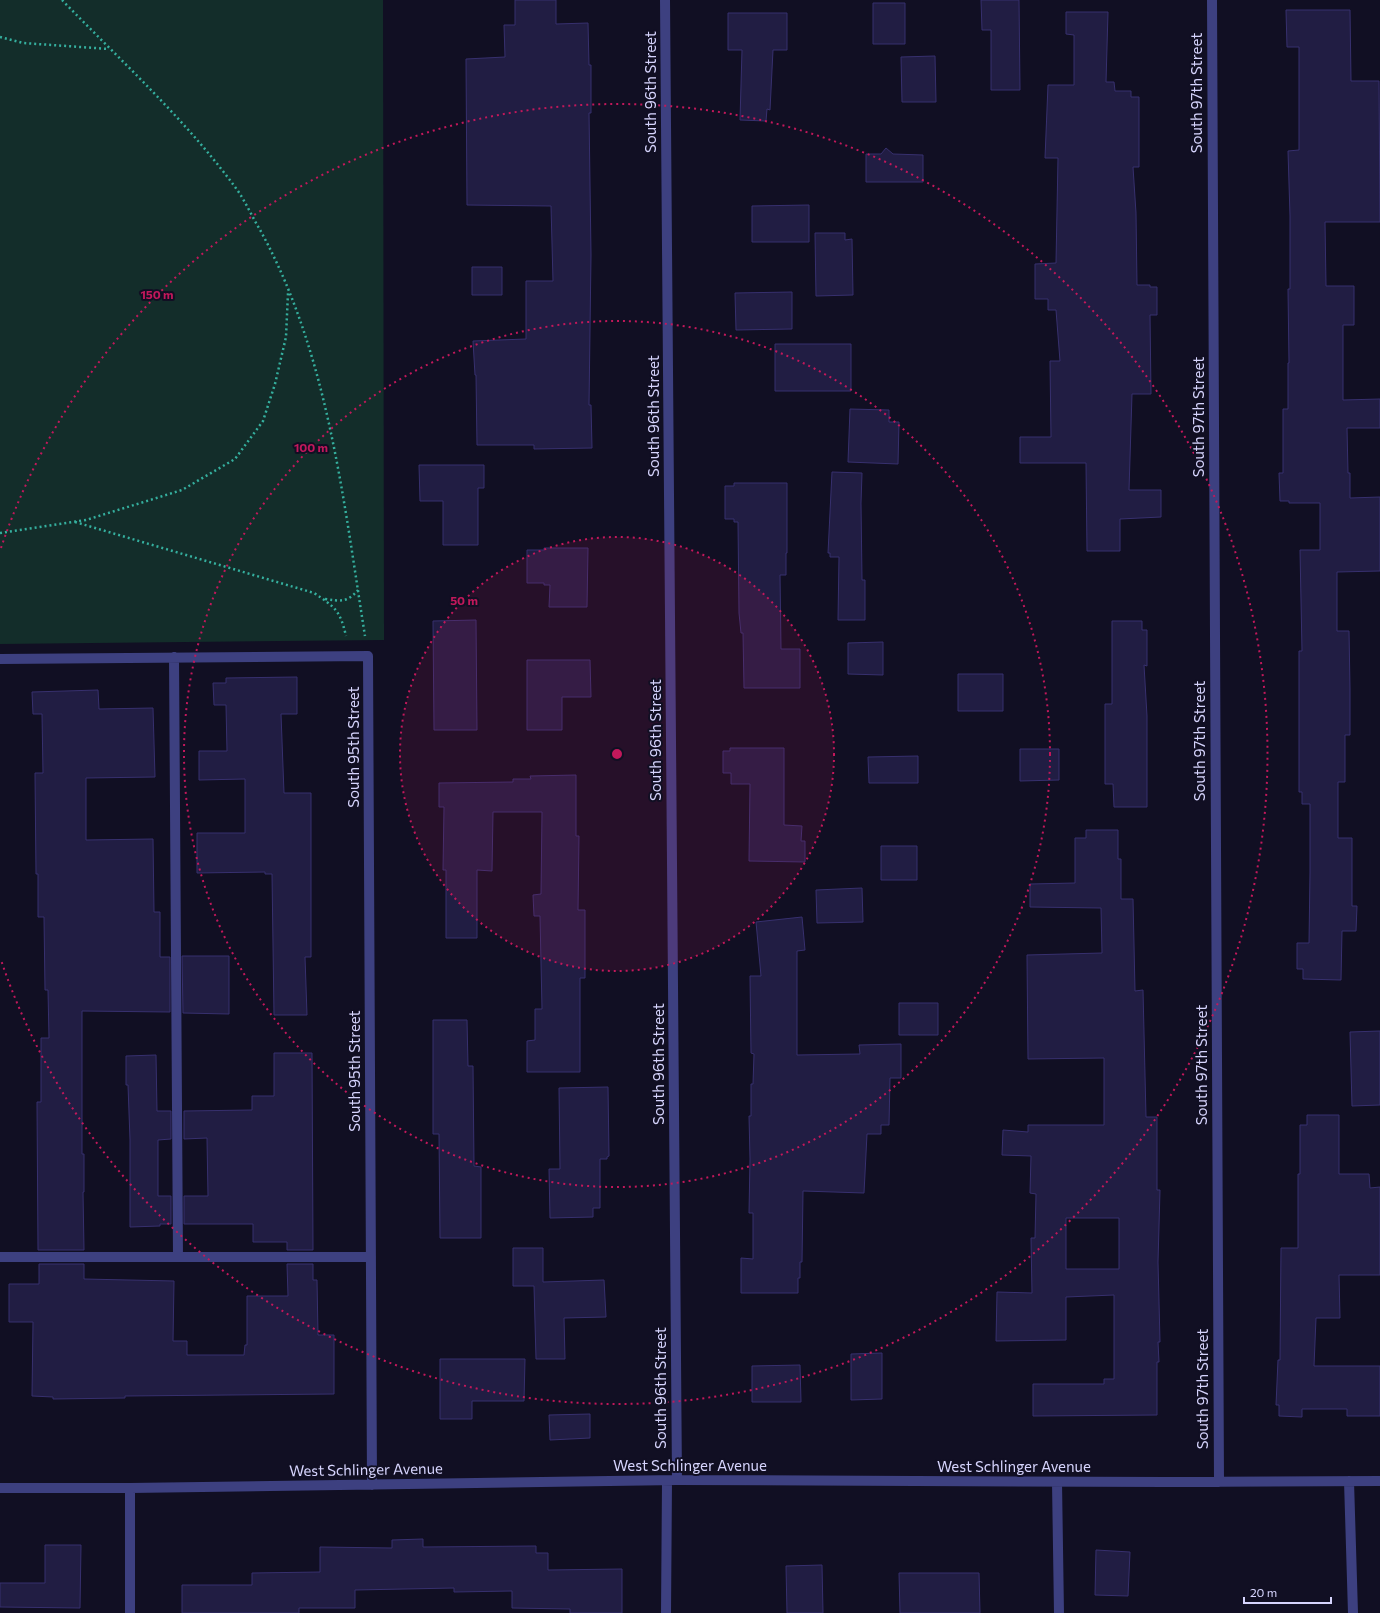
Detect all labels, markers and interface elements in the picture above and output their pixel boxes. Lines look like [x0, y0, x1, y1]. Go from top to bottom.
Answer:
street label: South 96th Street [641, 31, 659, 153]
street label: South 97th Street [1187, 33, 1205, 153]
text: 150 m [140, 287, 174, 301]
street label: South 96th Street [644, 355, 662, 477]
street label: South 97th Street [1189, 357, 1207, 477]
text: 100 m [294, 440, 328, 454]
text: 50 m [450, 593, 478, 607]
street label: South 96th Street [646, 679, 664, 801]
street label: South 97th Street [1190, 681, 1208, 801]
street label: South 95th Street [344, 686, 362, 808]
centre of rings [610, 747, 624, 761]
street label: South 96th Street [649, 1003, 667, 1125]
street label: South 97th Street [1192, 1005, 1210, 1125]
street label: South 95th Street [345, 1010, 363, 1132]
street label: South 96th Street [651, 1327, 669, 1449]
street label: South 97th Street [1193, 1329, 1211, 1449]
street label: West Schlinger Avenue [613, 1456, 767, 1474]
street label: West Schlinger Avenue [937, 1457, 1091, 1475]
street label: West Schlinger Avenue [289, 1459, 443, 1479]
scale bar [1244, 1579, 1331, 1605]
text: 20 m [1250, 1585, 1277, 1599]

